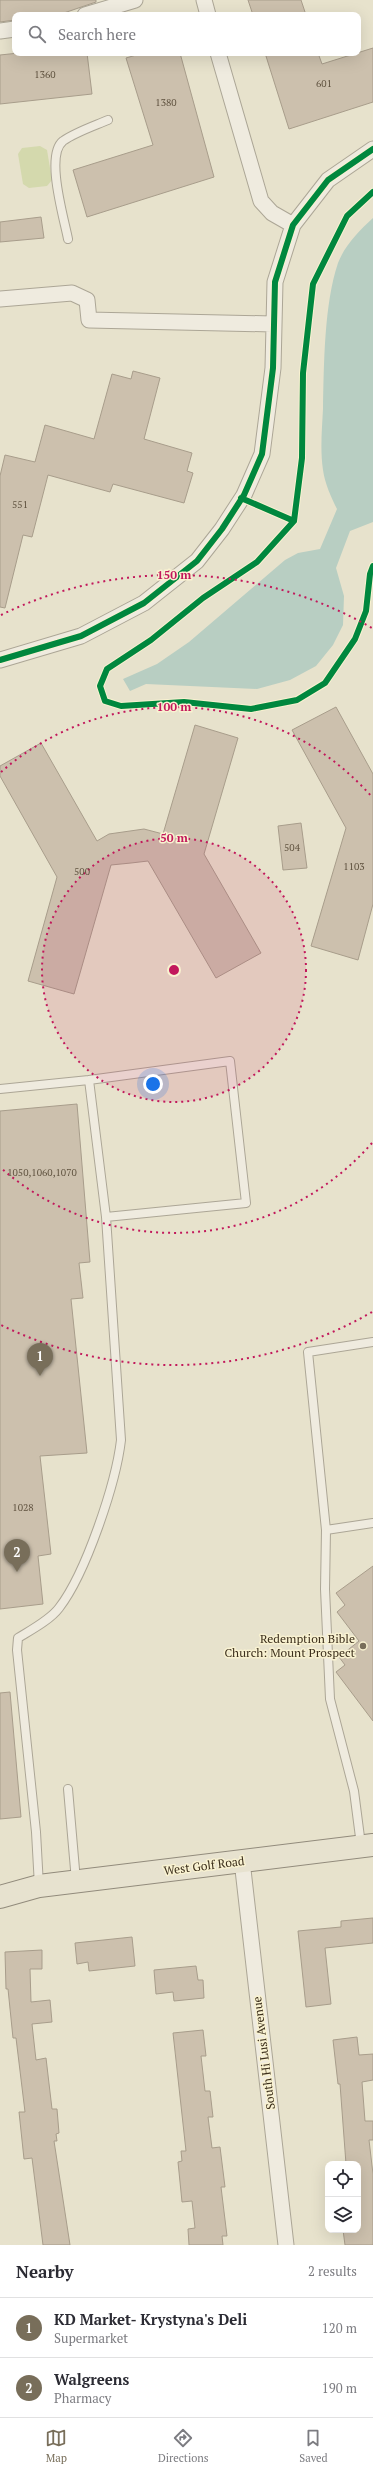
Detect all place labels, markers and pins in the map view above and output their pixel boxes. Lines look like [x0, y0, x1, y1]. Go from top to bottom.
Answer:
centre of rings [167, 963, 181, 977]
pin: 1 [27, 1343, 53, 1376]
pin: 2 [4, 1539, 30, 1572]
place label: Redemption Bible Church: Mount Prospect [224, 1631, 356, 1660]
marker: Redemption Bible Church: Mount Prospect [358, 1641, 368, 1651]

